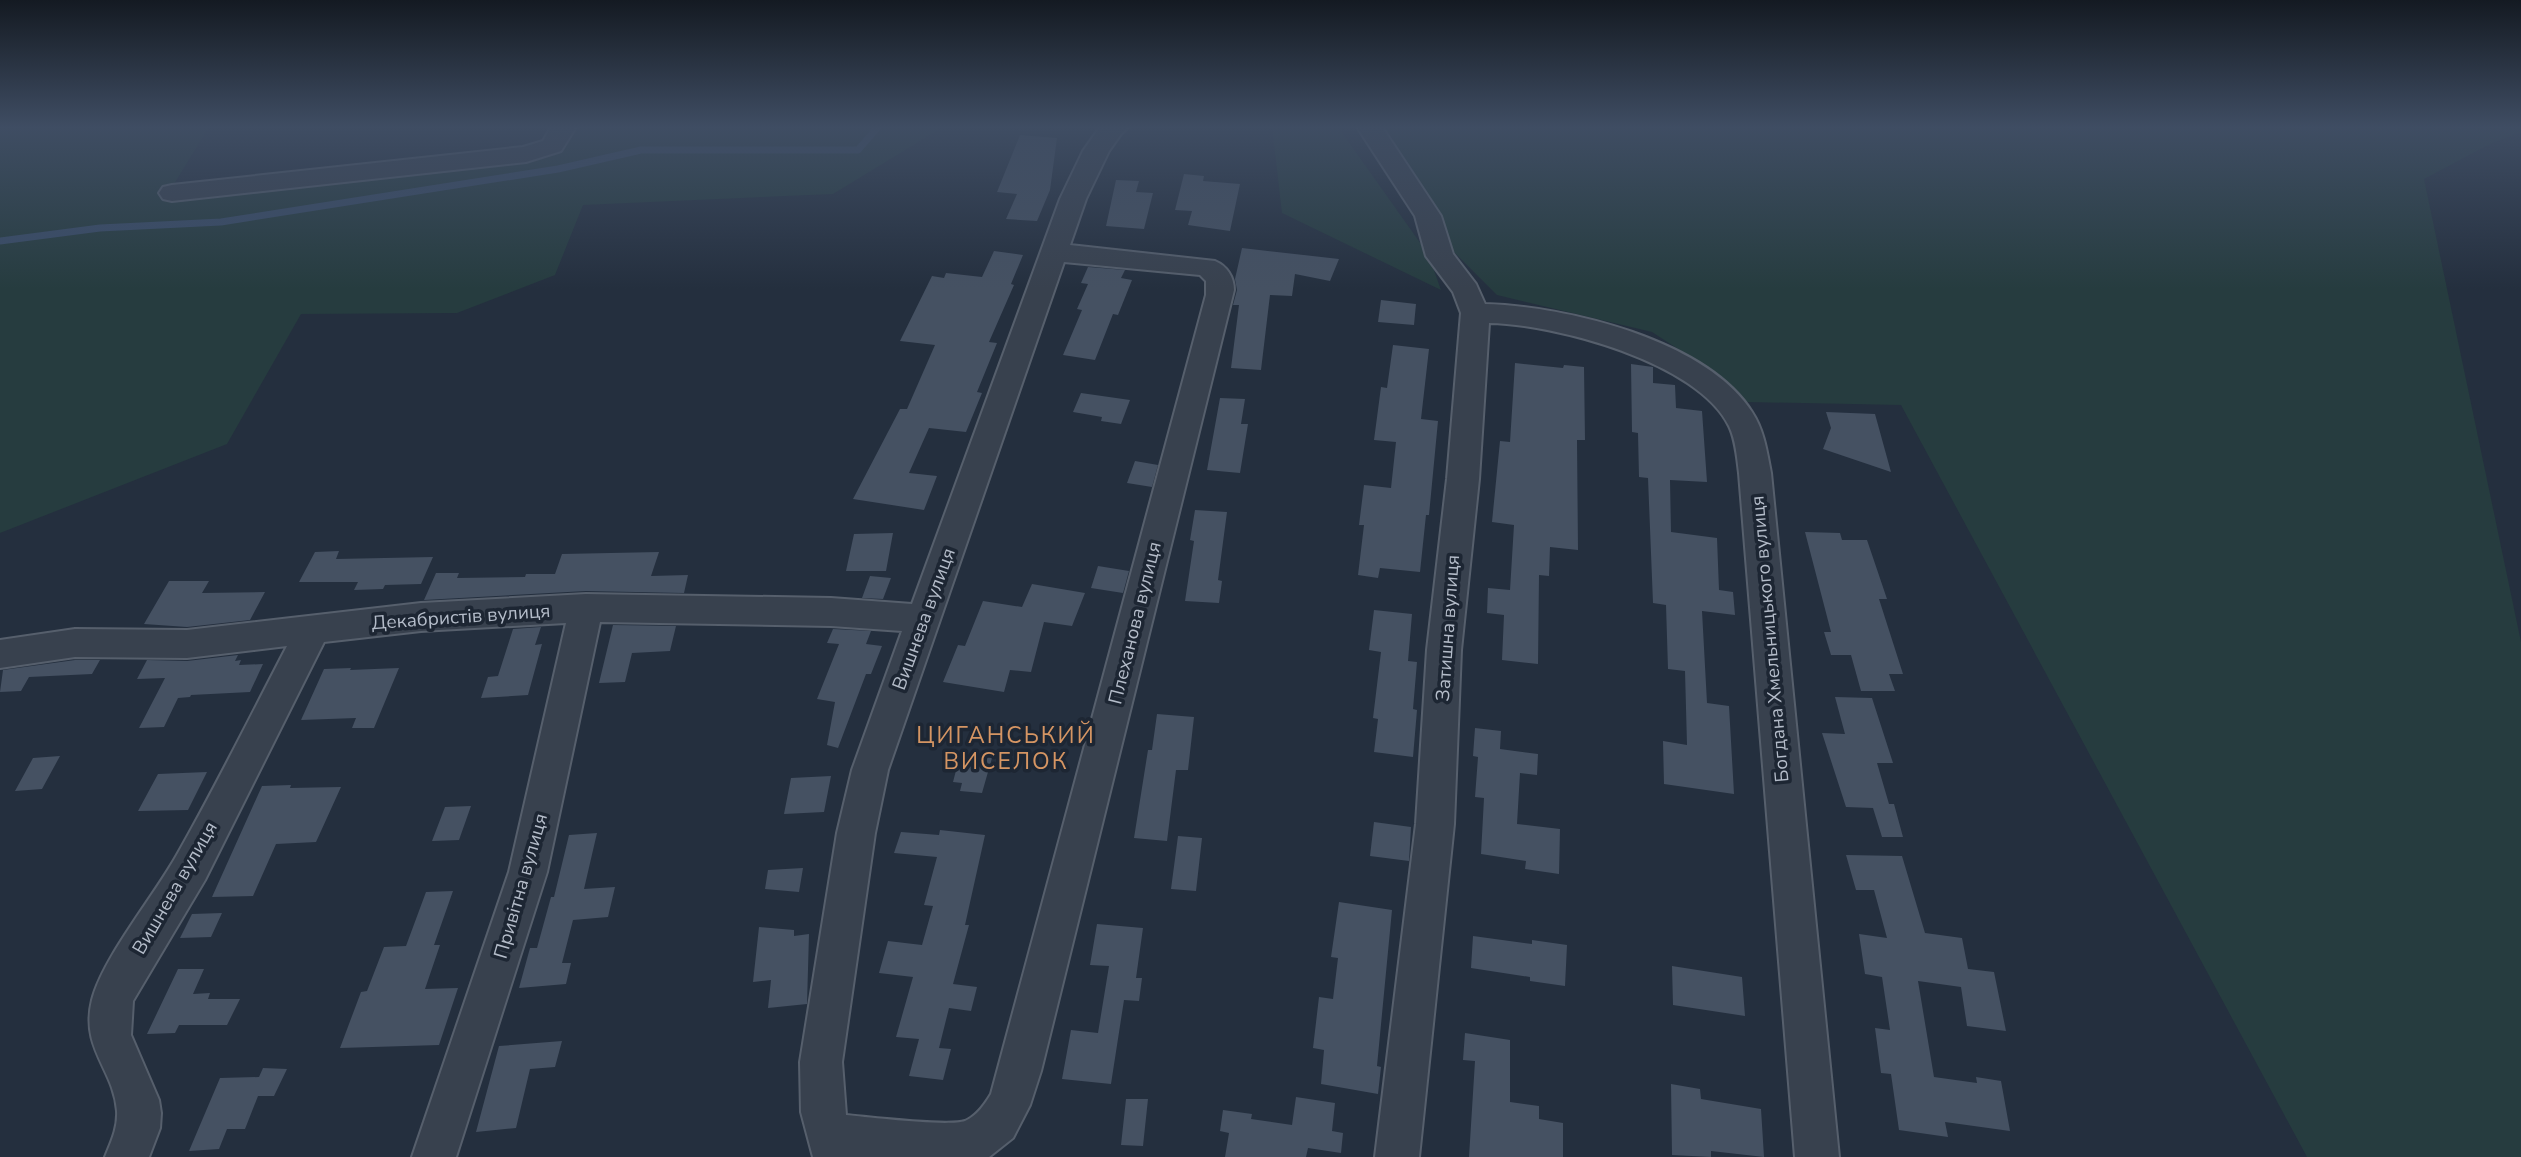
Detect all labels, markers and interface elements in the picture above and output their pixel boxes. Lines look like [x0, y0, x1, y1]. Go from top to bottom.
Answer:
street label: Богдана Хмельницького вулиця [1745, 495, 1795, 783]
street label: Плеханова вулиця [1102, 539, 1168, 707]
street label: Вишнева вулиця [886, 544, 962, 694]
street label: Затишна вулиця [1430, 554, 1466, 702]
street label: Декабристів вулиця [371, 598, 551, 636]
district label: ЦИГАНСЬКИЙ ВИСЕЛОК [916, 720, 1096, 777]
street label: Привітна вулиця [488, 810, 554, 962]
street label: Вишнева вулиця [126, 817, 224, 959]

